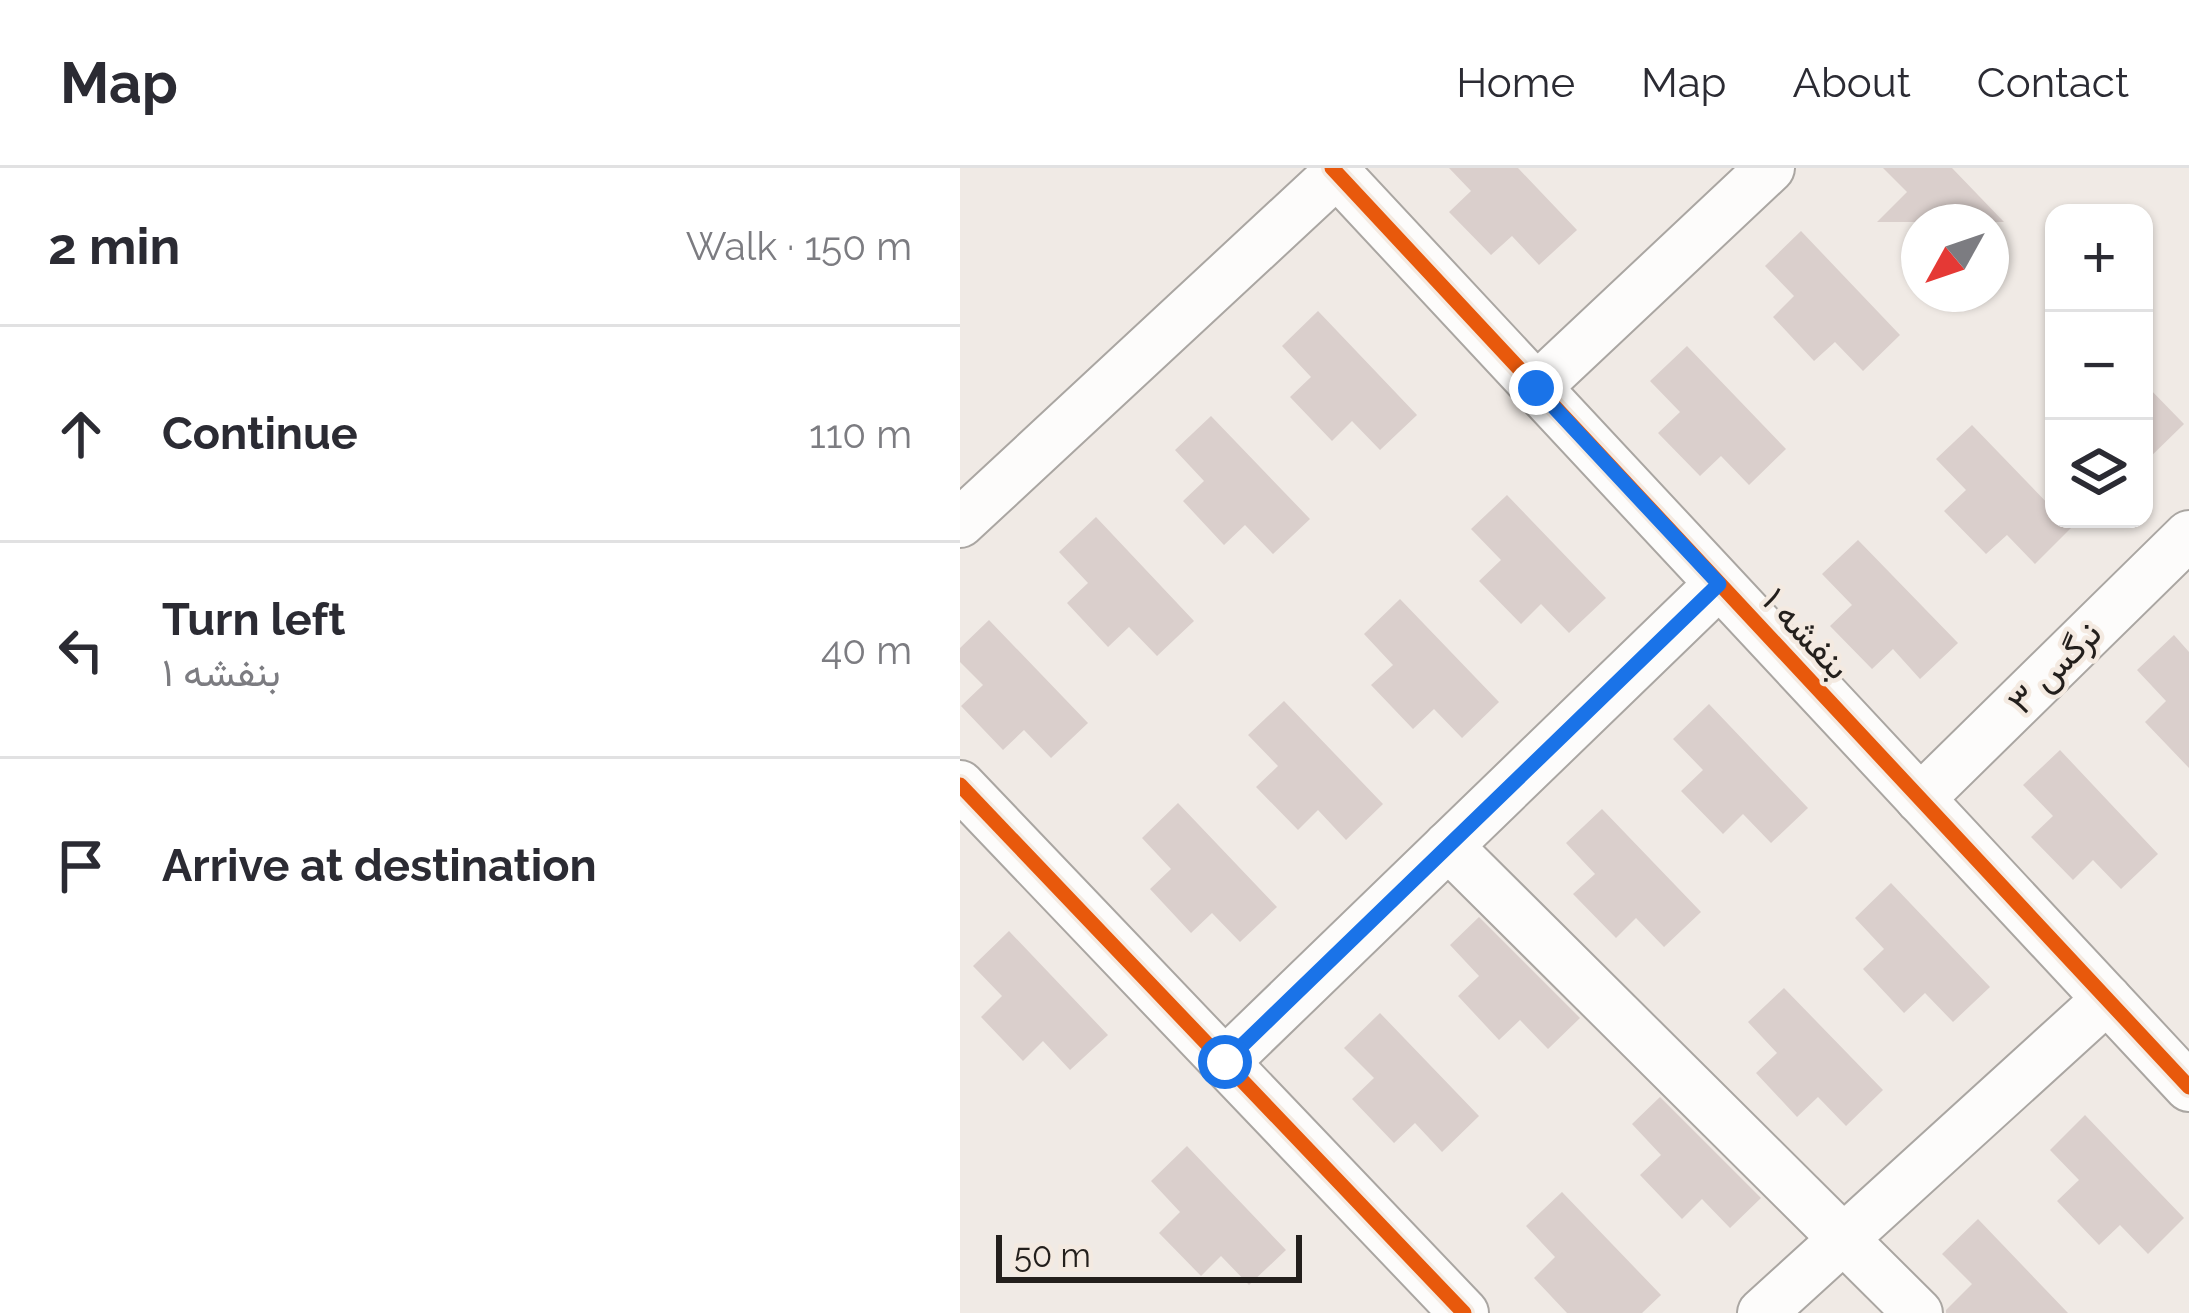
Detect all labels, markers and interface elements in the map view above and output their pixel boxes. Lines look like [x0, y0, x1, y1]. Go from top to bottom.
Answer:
text: Map [60, 49, 178, 116]
text: Home [1456, 58, 1575, 107]
text: Map [1641, 58, 1727, 107]
text: About [1793, 58, 1911, 107]
text: Contact [1977, 58, 2129, 107]
north arrow [1901, 204, 2009, 312]
map controls [2045, 204, 2153, 528]
button: + [2045, 204, 2153, 312]
text: 2 min [48, 216, 180, 276]
text: Walk · 150 m [686, 223, 912, 269]
button: − [2045, 312, 2153, 420]
route end [1509, 361, 1563, 415]
icon: ahead [48, 401, 114, 467]
text: Continue [162, 407, 358, 460]
text: 110 m [809, 411, 912, 457]
button: layers [2045, 420, 2153, 528]
street label: بنفشه ۱ [1754, 579, 1860, 687]
text: Turn left [162, 593, 345, 646]
street label: نرگس ۳ [1999, 612, 2111, 724]
icon: left [48, 617, 114, 683]
text: 40 m [821, 627, 912, 673]
text: بنفشه ۱ [162, 649, 280, 695]
icon: arrive [48, 833, 114, 899]
text: Arrive at destination [162, 839, 597, 892]
route start [1198, 1035, 1252, 1089]
scale bar [996, 1229, 1302, 1282]
text: 50 m [1014, 1236, 1091, 1275]

